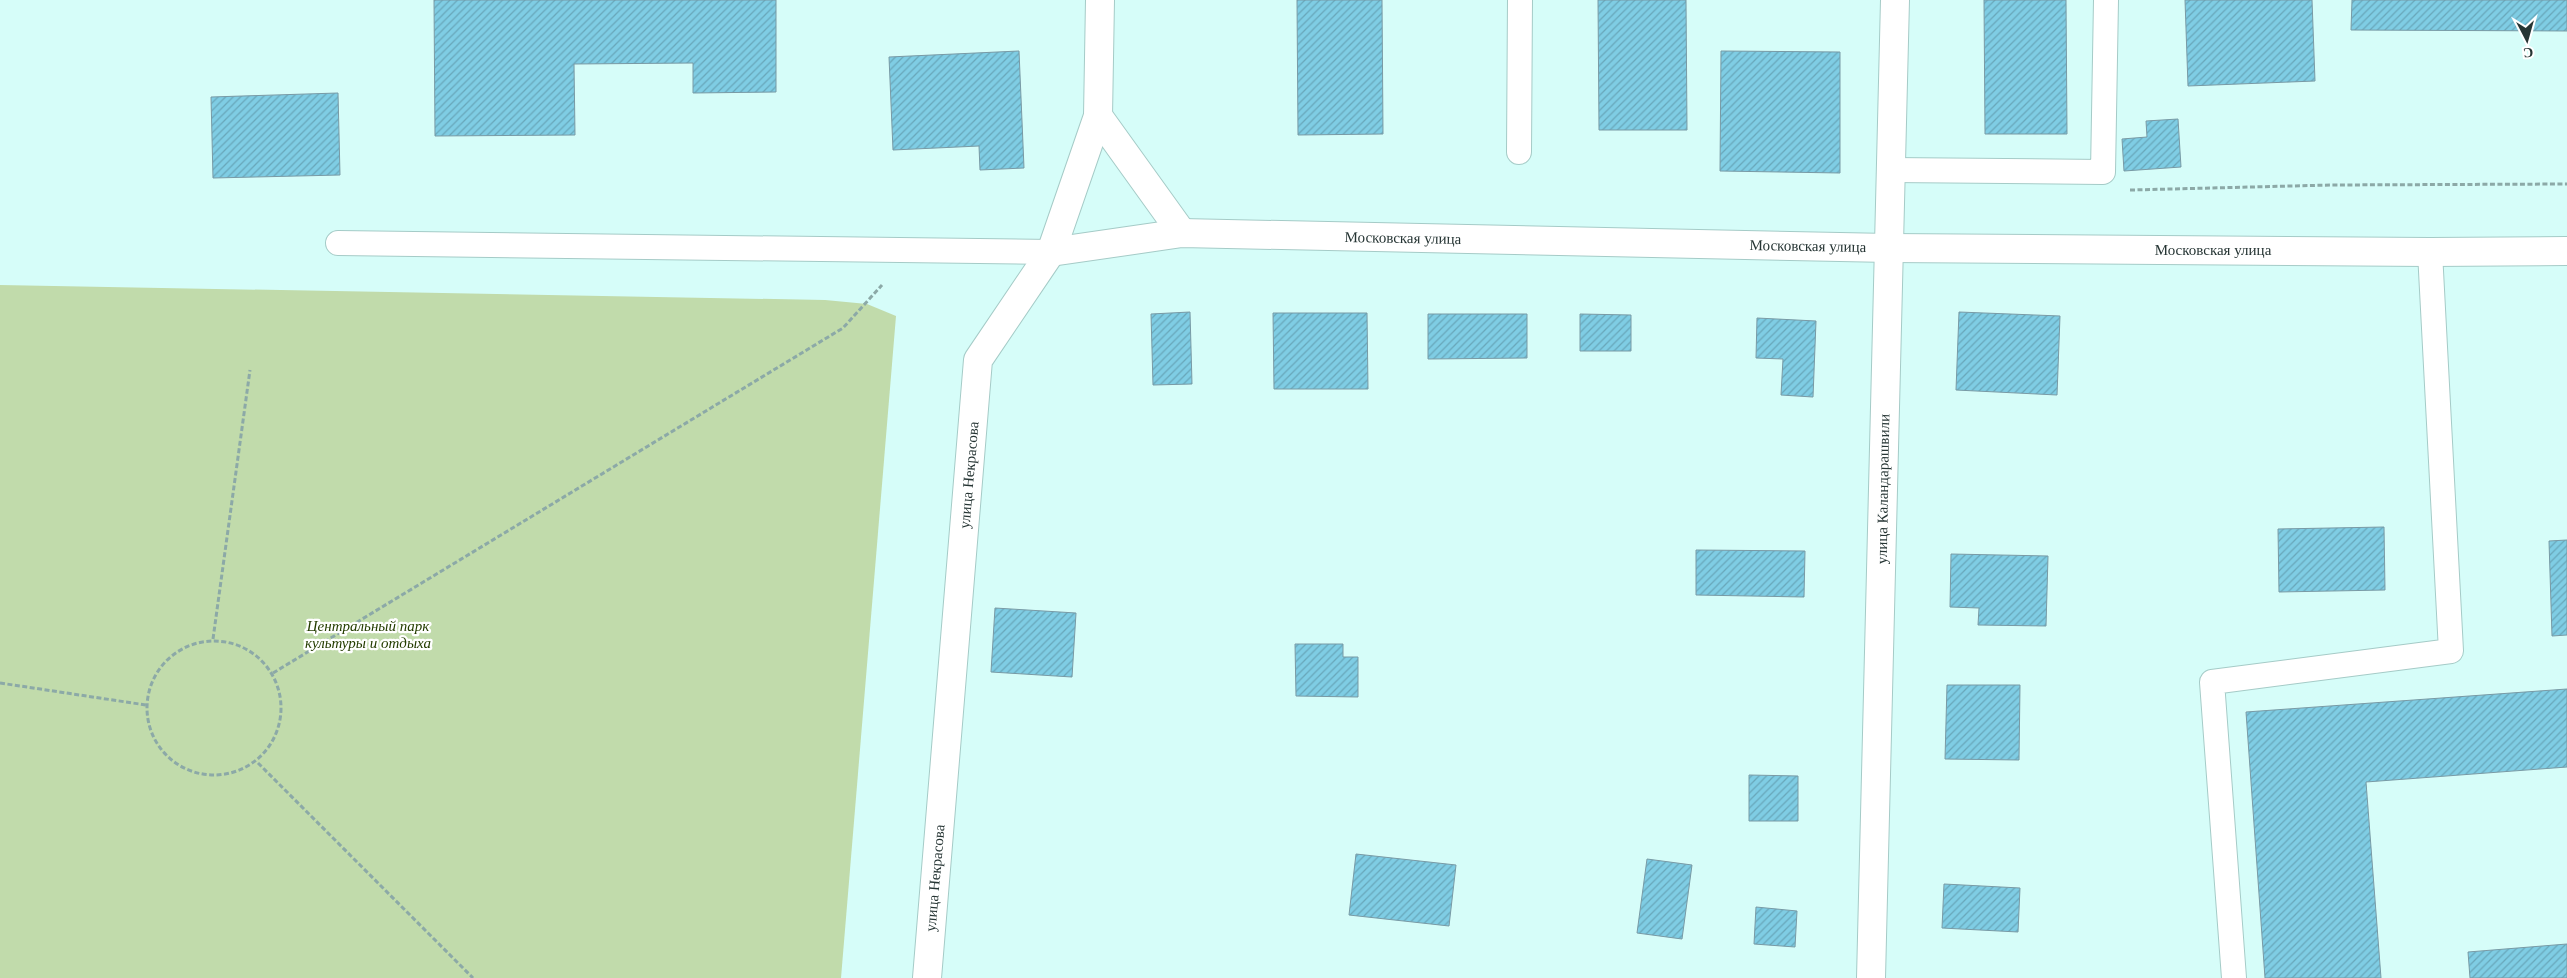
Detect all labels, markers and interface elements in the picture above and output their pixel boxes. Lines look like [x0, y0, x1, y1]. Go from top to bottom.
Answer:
north arrow [2502, 15, 2552, 65]
text: С [2522, 44, 2534, 60]
street label: Московская улица [1345, 229, 1462, 247]
street label: Московская улица [1750, 237, 1867, 255]
street label: Московская улица [2155, 242, 2272, 258]
street label: улица Каландарашвили [1874, 414, 1892, 564]
street label: улица Некрасова [956, 420, 982, 529]
park label: Центральный парк культуры и отдыха [305, 618, 431, 651]
street label: улица Некрасова [922, 823, 948, 932]

